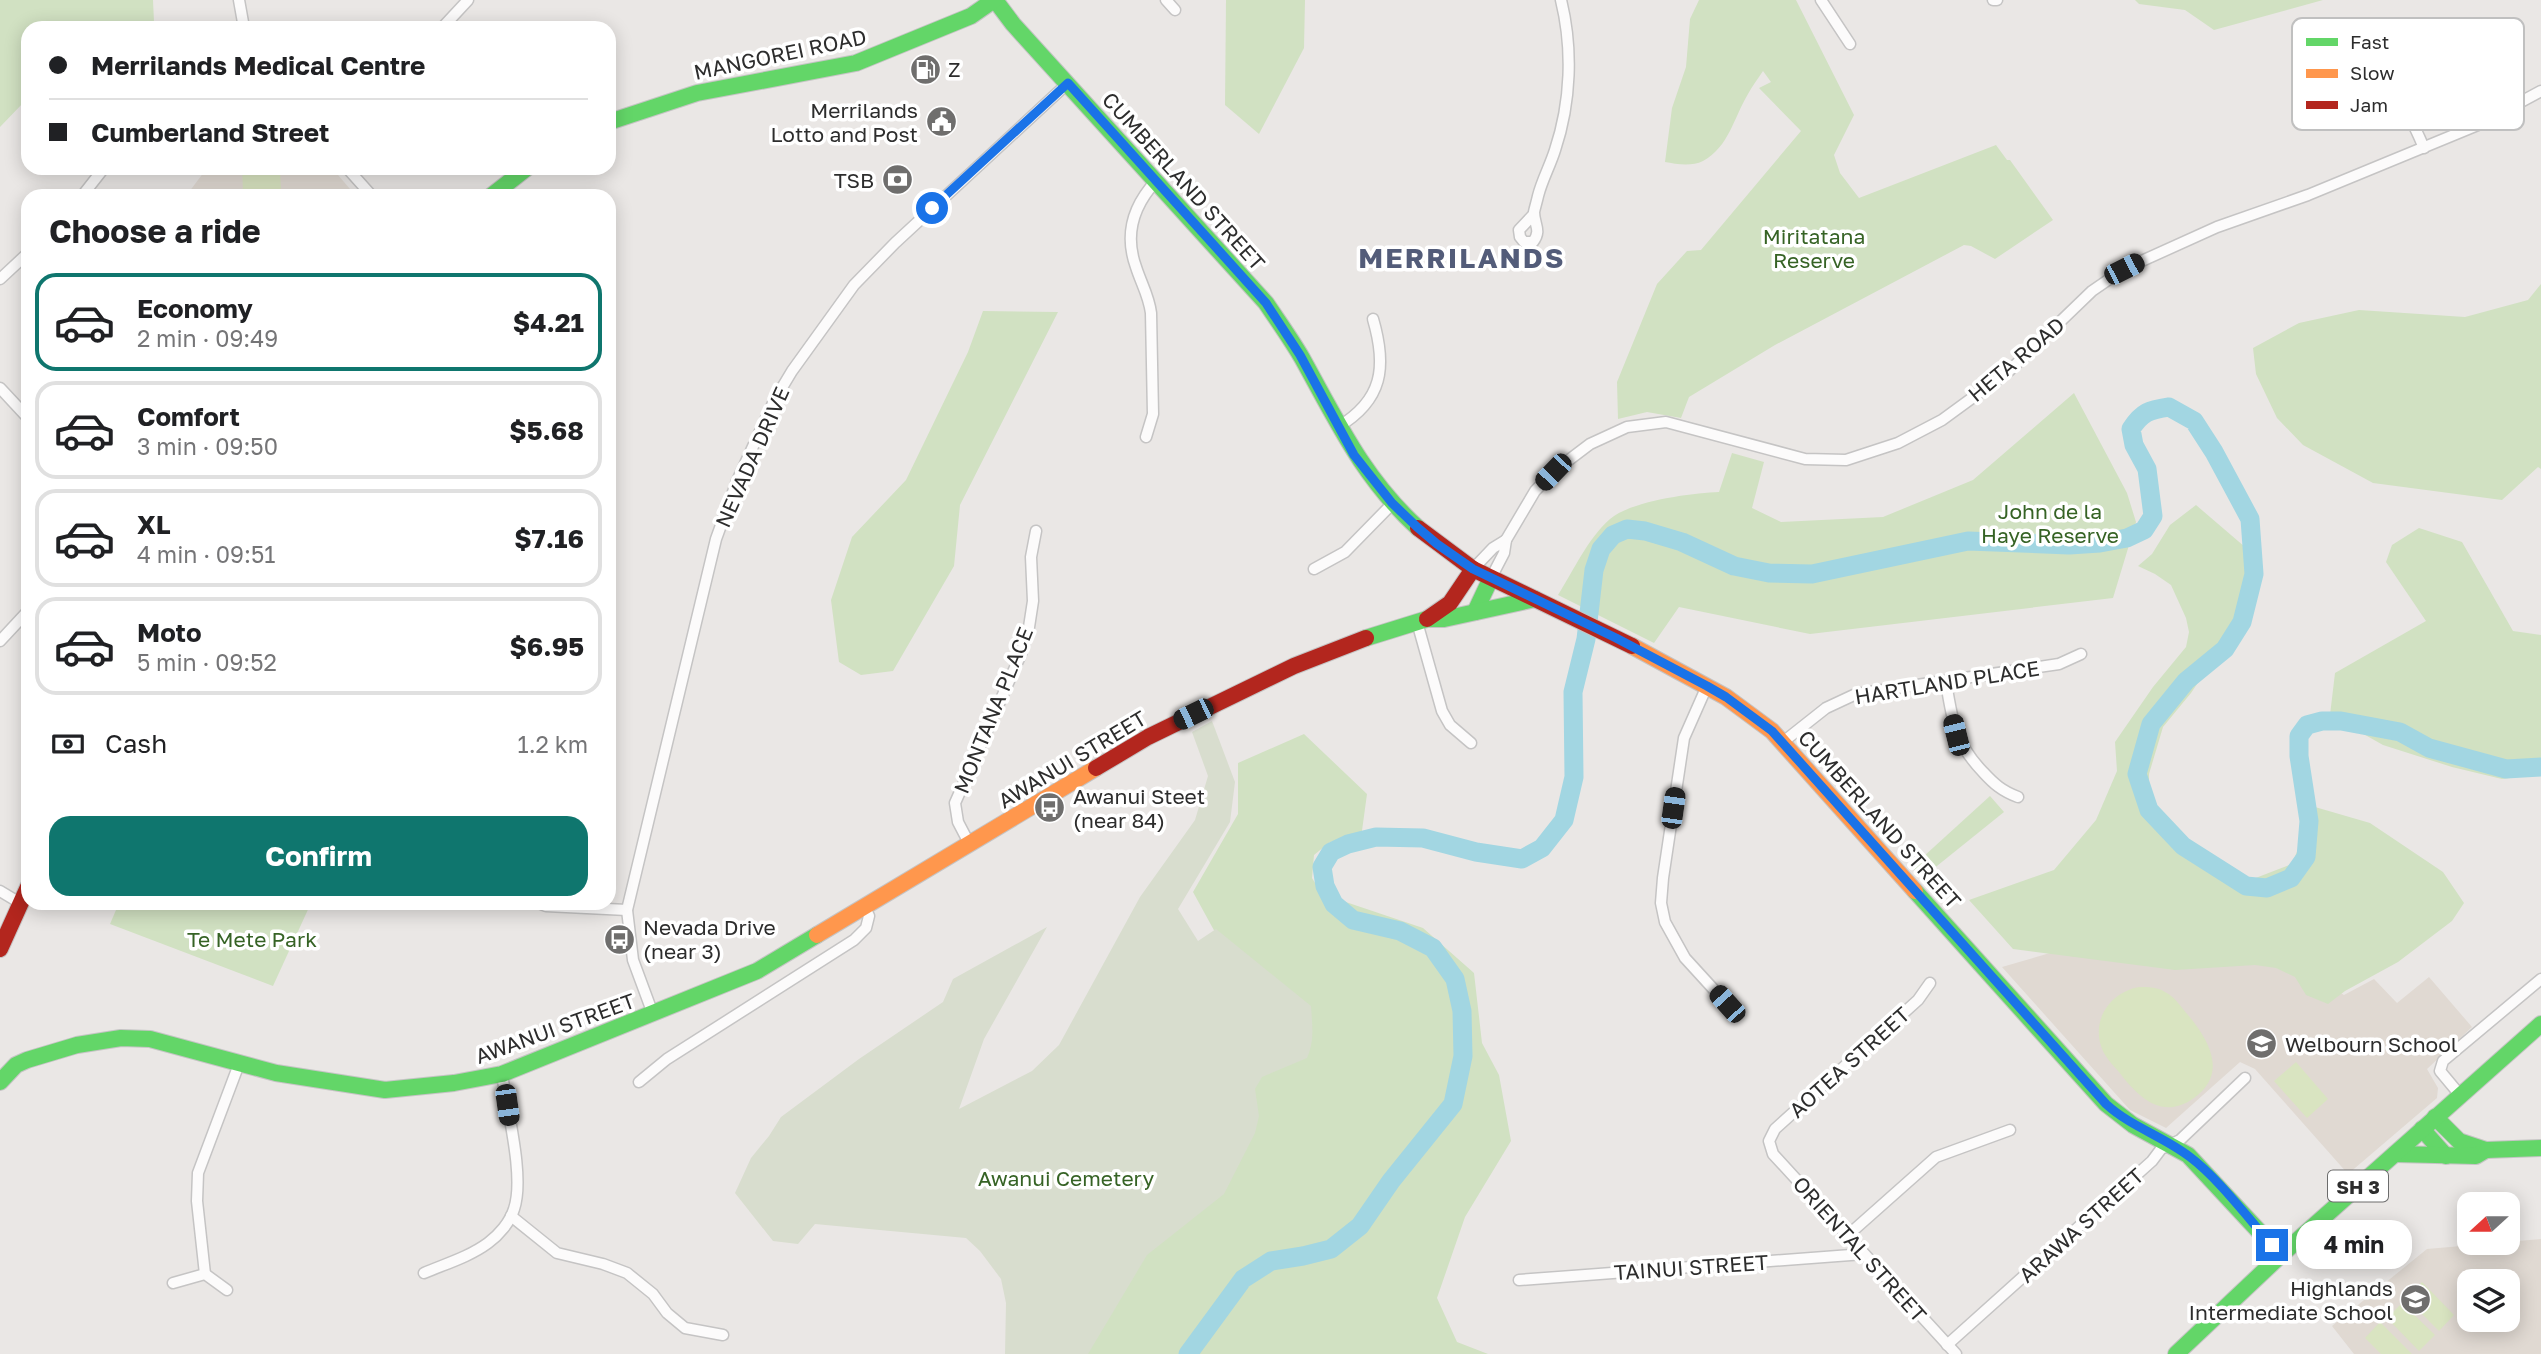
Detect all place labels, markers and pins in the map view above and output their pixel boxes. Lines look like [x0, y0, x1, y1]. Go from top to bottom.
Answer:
fuel station icon: Z [908, 52, 942, 86]
place label: Z [948, 56, 961, 82]
place label: Merrilands Lotto and Post [771, 97, 918, 147]
public building icon: Merrilands Lotto and Post [924, 105, 958, 139]
bank icon: TSB [880, 163, 914, 197]
place label: TSB [834, 167, 874, 193]
place label: Awanui Steet (near 84) [1073, 783, 1205, 833]
bus stop icon: Awanui Steet (near 84) [1033, 791, 1067, 825]
place label: Nevada Drive (near 3) [643, 914, 776, 964]
bus stop icon: Nevada Drive (near 3) [603, 922, 637, 956]
school or university icon: Welbourn School [2245, 1027, 2279, 1061]
place label: Welbourn School [2285, 1031, 2458, 1057]
place label: Highlands Intermediate School [2188, 1275, 2393, 1325]
school or university icon: Highlands Intermediate School [2399, 1283, 2433, 1317]

